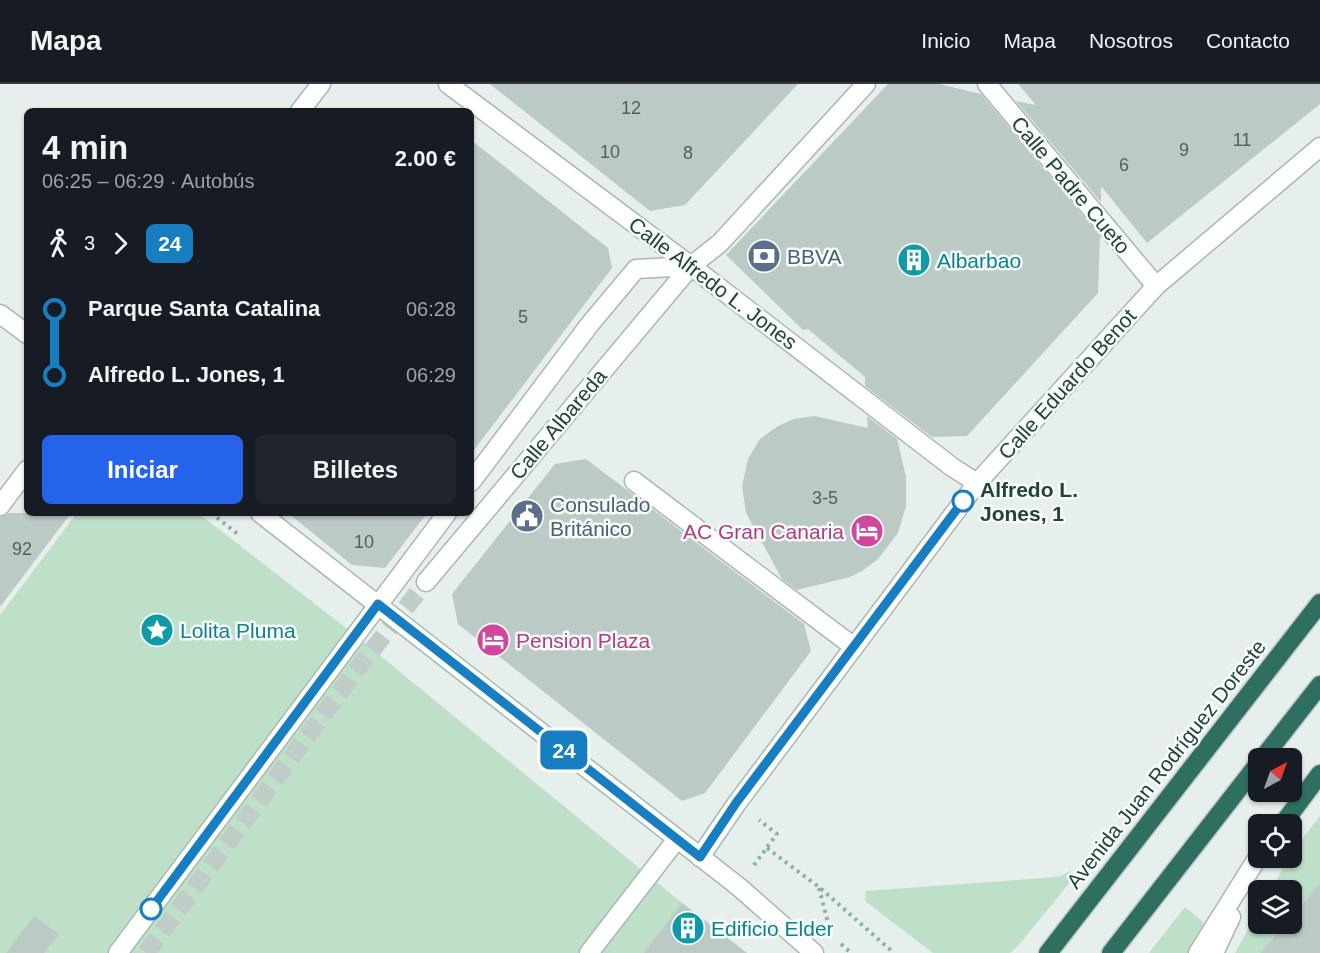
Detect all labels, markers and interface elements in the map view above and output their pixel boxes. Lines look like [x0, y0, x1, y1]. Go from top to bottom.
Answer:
text: Mapa [30, 25, 102, 56]
text: Inicio [921, 29, 970, 52]
text: Mapa [1003, 29, 1056, 52]
text: Nosotros [1089, 29, 1173, 52]
text: Contacto [1206, 29, 1290, 52]
house number: 12 [621, 98, 641, 118]
street label: Calle Padre Cueto [1007, 112, 1135, 258]
text: 4 min [42, 129, 128, 166]
house number: 11 [1233, 130, 1251, 150]
house number: 9 [1179, 140, 1189, 160]
house number: 10 [600, 142, 620, 162]
house number: 8 [683, 143, 693, 163]
text: 2.00 € [395, 146, 456, 171]
house number: 6 [1119, 155, 1129, 175]
text: 06:25 – 06:29 · Autobús [42, 170, 254, 192]
street label: Calle Alfredo L. Jones [624, 212, 802, 354]
icon: walk [42, 227, 75, 260]
icon: forward [104, 227, 137, 260]
text: 3 [84, 232, 95, 254]
text: 24 [158, 232, 181, 255]
bank icon: BBVA [746, 238, 782, 274]
building icon: Albarbao [896, 242, 932, 278]
place label: BBVA [787, 245, 841, 268]
place label: Albarbao [937, 249, 1021, 272]
text: Parque Santa Catalina [88, 296, 320, 321]
text: 06:28 [406, 298, 456, 320]
street label: Calle Eduardo Benot [994, 304, 1140, 464]
house number: 5 [518, 307, 528, 327]
text: Alfredo L. Jones, 1 [88, 362, 285, 387]
text: 06:29 [406, 364, 456, 386]
street label: Calle Albareda [505, 364, 611, 484]
button: Iniciar [42, 435, 243, 504]
button: Billetes [255, 435, 456, 504]
place label: Alfredo L. Jones, 1 [980, 478, 1078, 525]
house number: 3-5 [812, 488, 838, 508]
marker: Alfredo L. Jones, 1 [952, 490, 974, 512]
place label: Consulado Británico [550, 493, 650, 540]
public building icon: Consulado Británico [509, 498, 545, 534]
hotel icon: AC Gran Canaria [849, 513, 885, 549]
place label: AC Gran Canaria [683, 520, 844, 543]
house number: 10 [354, 532, 374, 552]
house number: 92 [12, 539, 32, 559]
place icon: Lolita Pluma [139, 612, 175, 648]
place label: Lolita Pluma [180, 619, 296, 642]
hotel icon: Pension Plaza [475, 622, 511, 658]
place label: Pension Plaza [516, 629, 651, 652]
street label: Avenida Juan Rodríguez Doreste [1062, 635, 1270, 893]
line badge: 24 [537, 730, 591, 770]
text: 24 [552, 739, 576, 762]
north arrow [1248, 748, 1302, 802]
map controls [1248, 748, 1302, 934]
button: locate [1248, 814, 1302, 868]
button: layers [1248, 880, 1302, 934]
unlabelled marker [140, 898, 162, 920]
building icon: Edificio Elder [670, 910, 706, 946]
place label: Edificio Elder [711, 917, 834, 940]

